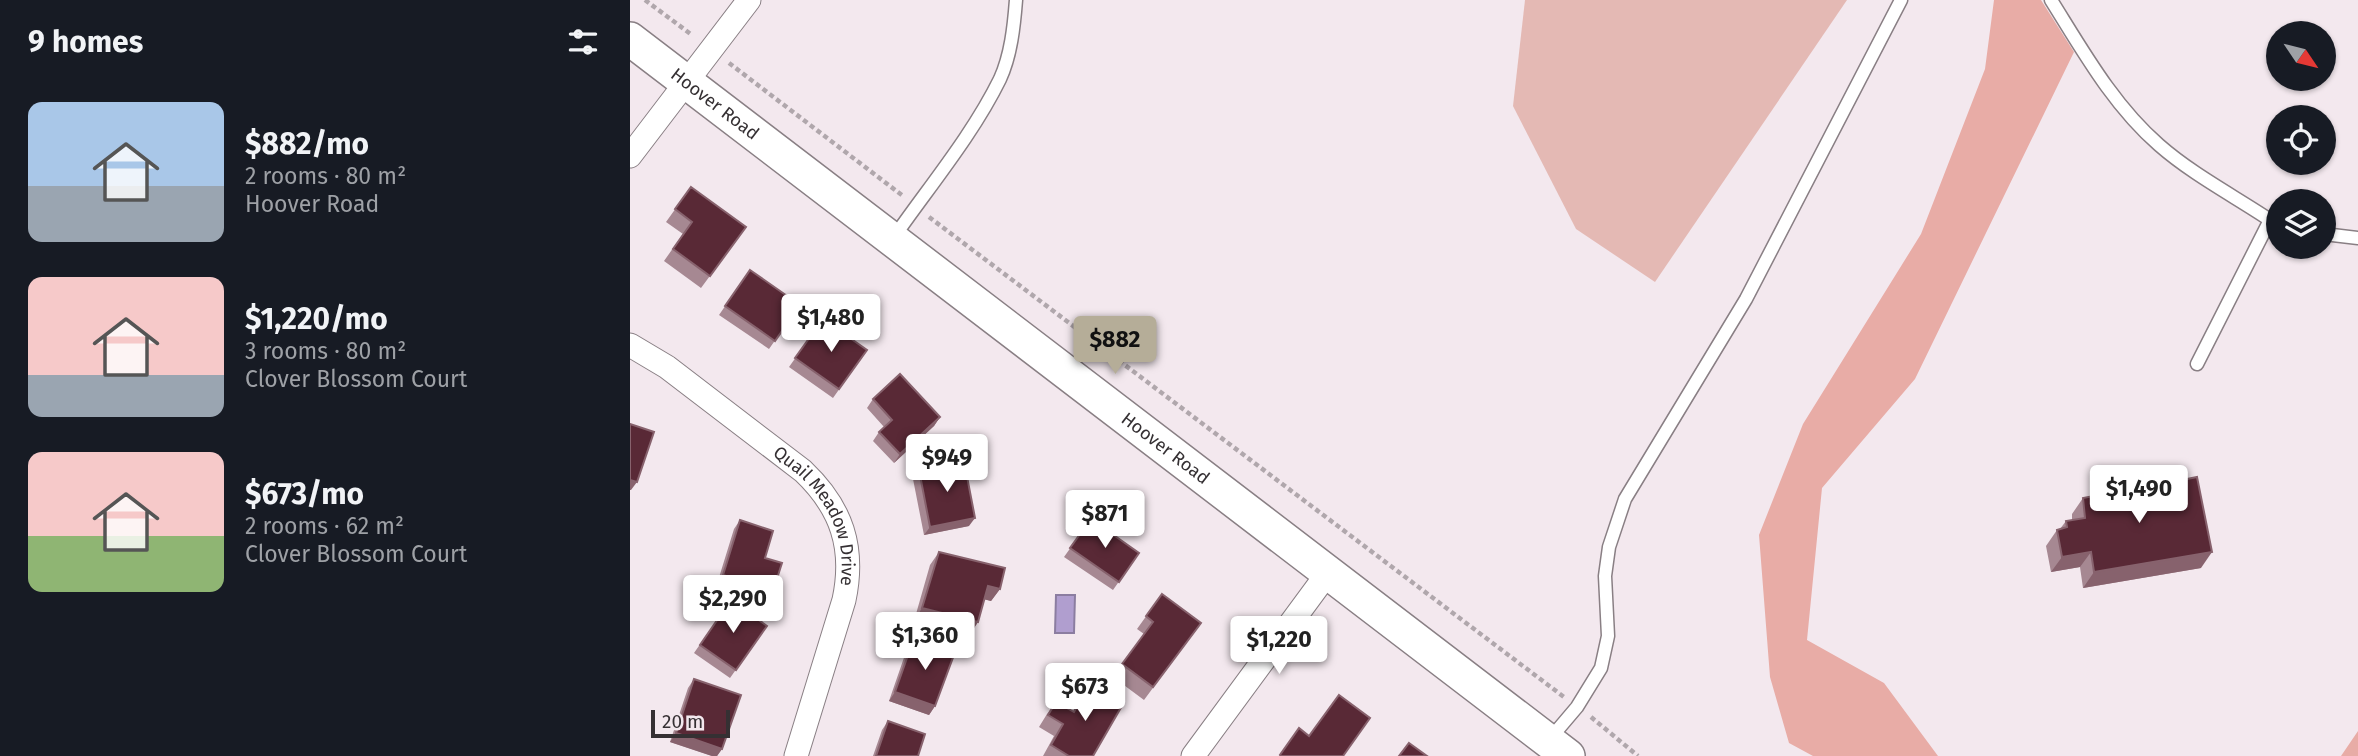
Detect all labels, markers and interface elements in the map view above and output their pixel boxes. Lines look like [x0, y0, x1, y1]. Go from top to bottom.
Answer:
north arrow [2266, 21, 2336, 91]
map controls [2266, 21, 2336, 259]
icon: filters [564, 23, 602, 61]
text: 9 homes [28, 24, 143, 60]
street label: Hoover Road [667, 63, 763, 145]
button: locate [2266, 105, 2336, 175]
text: $882/mo [245, 126, 369, 162]
icon: home [84, 130, 168, 214]
text: 2 rooms · 80 m² [245, 162, 406, 190]
button: layers [2266, 189, 2336, 259]
text: Hoover Road [245, 190, 379, 218]
pin: $1,480 [774, 294, 888, 354]
text: $1,220/mo [245, 301, 388, 337]
text: $1,480 [797, 303, 865, 331]
icon: home [84, 305, 168, 389]
pin: $882 [1074, 316, 1156, 376]
text: $882 [1089, 325, 1141, 353]
text: 3 rooms · 80 m² [245, 337, 406, 365]
text: Clover Blossom Court [245, 365, 467, 393]
street label: Hoover Road [1117, 408, 1214, 489]
pin: $949 [906, 434, 988, 494]
street label: Quail Meadow Drive [769, 441, 859, 587]
text: $949 [922, 443, 972, 471]
pin: $1,490 [2082, 466, 2196, 525]
text: $1,490 [2106, 474, 2172, 502]
text: $673/mo [245, 476, 364, 512]
icon: home [84, 480, 168, 564]
pin: $871 [1064, 490, 1146, 550]
text: $871 [1082, 499, 1128, 527]
text: 2 rooms · 62 m² [245, 512, 404, 540]
text: Clover Blossom Court [245, 540, 467, 568]
pin: $2,290 [676, 576, 790, 635]
text: $2,290 [699, 584, 767, 612]
pin: $1,360 [868, 612, 982, 672]
pin: $1,220 [1222, 616, 1336, 676]
text: $1,360 [892, 621, 958, 649]
text: $1,220 [1246, 625, 1312, 653]
pin: $673 [1044, 664, 1126, 723]
text: $673 [1061, 672, 1109, 700]
scale bar [651, 707, 730, 739]
text: 20 m [662, 710, 703, 733]

